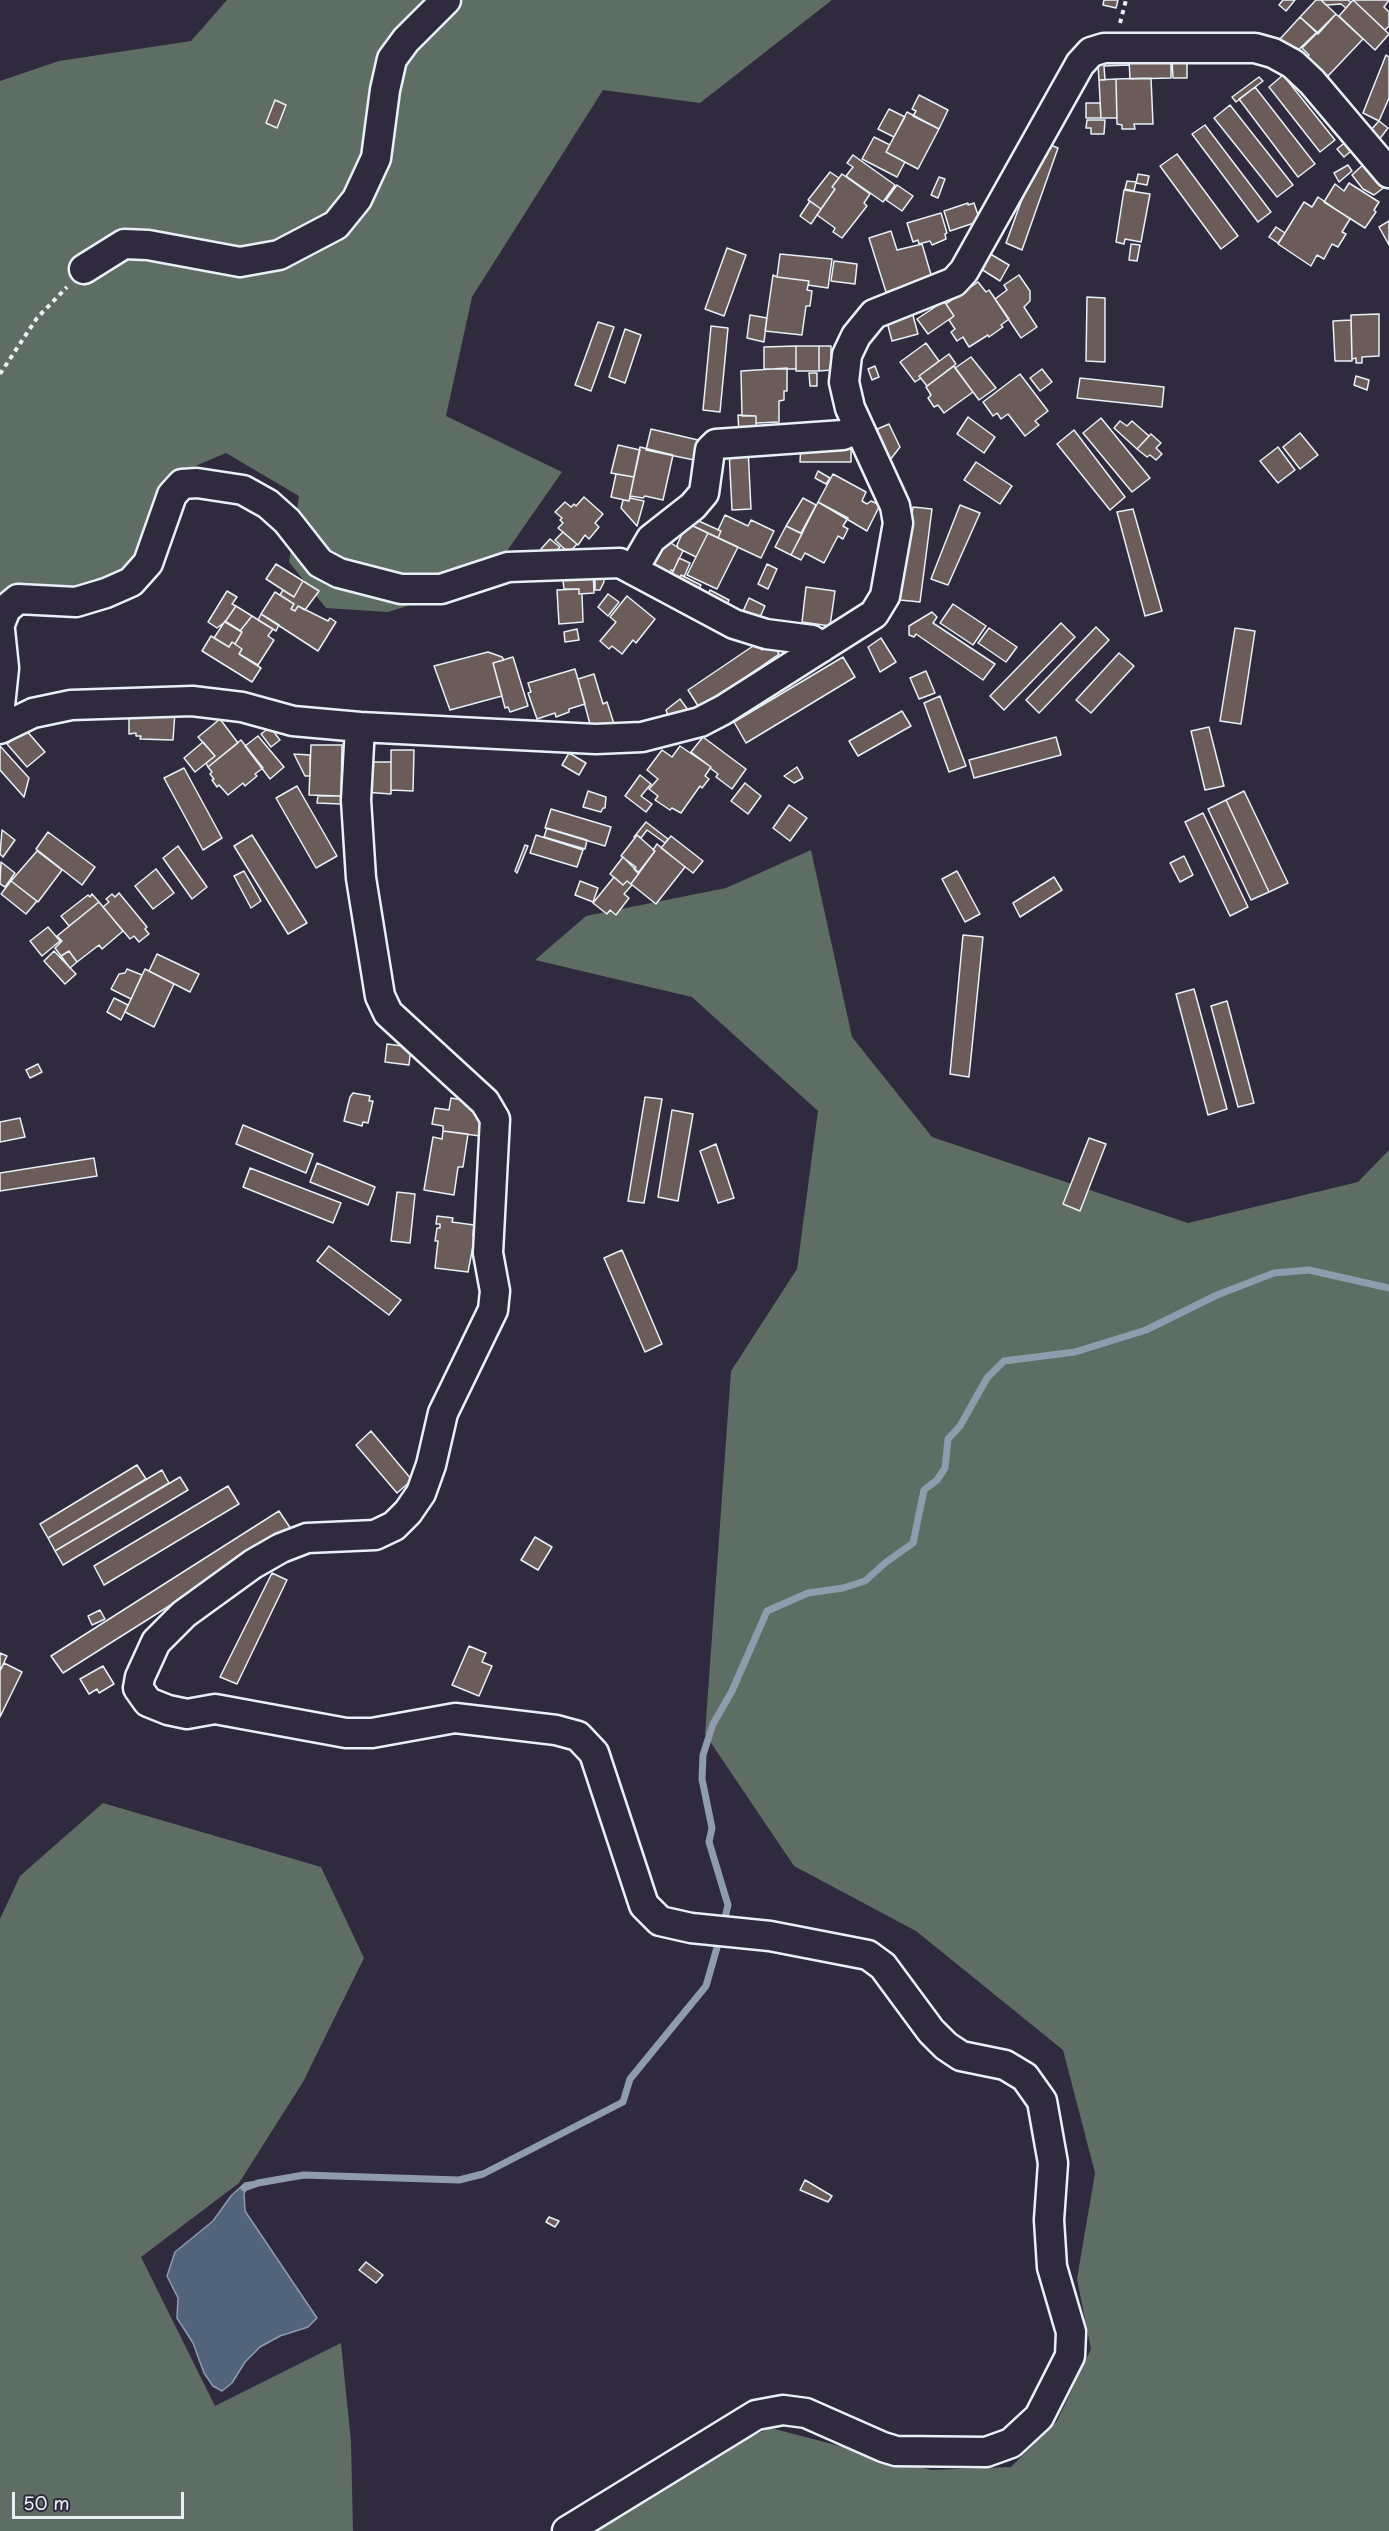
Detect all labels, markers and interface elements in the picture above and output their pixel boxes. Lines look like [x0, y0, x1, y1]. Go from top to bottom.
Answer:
scale bar [15, 2480, 188, 2518]
text: 50 m [23, 2489, 70, 2516]

